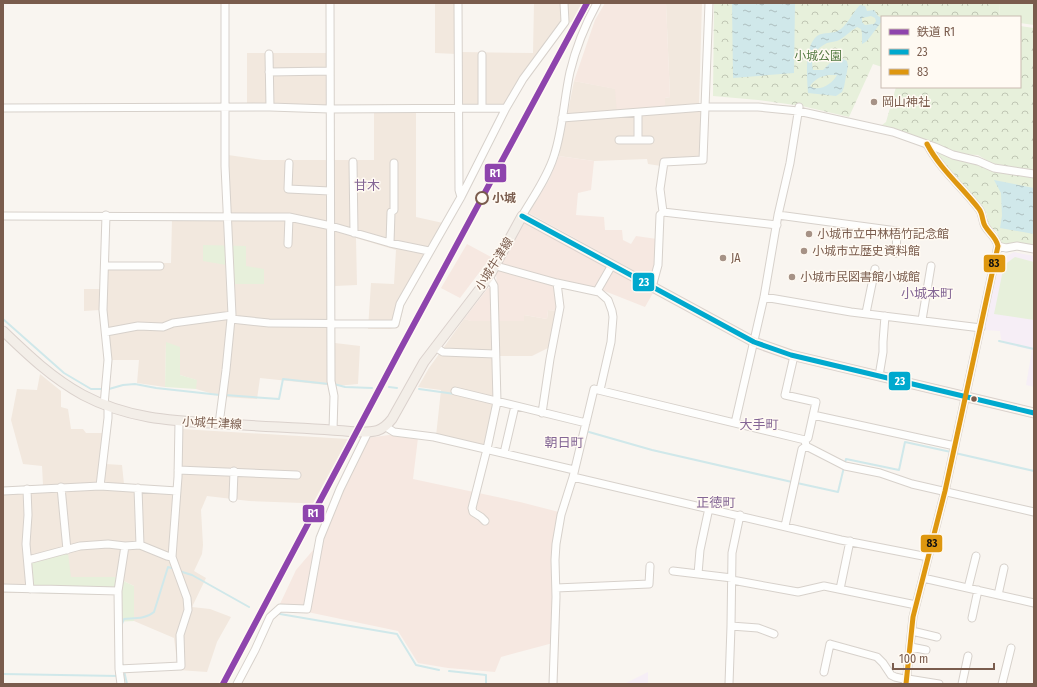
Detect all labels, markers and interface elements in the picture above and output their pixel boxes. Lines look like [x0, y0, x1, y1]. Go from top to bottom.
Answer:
legend [881, 16, 1021, 88]
text: 鉄道 R1 [917, 25, 955, 39]
text: 23 [917, 45, 928, 59]
park label: 小城公園 [794, 49, 842, 63]
text: 83 [917, 65, 928, 79]
place label: 岡山神社 [882, 95, 930, 109]
marker: 岡山神社 [869, 97, 879, 107]
line badge: R1 [484, 163, 507, 183]
text: R1 [490, 167, 500, 180]
district label: 甘木 [354, 178, 380, 193]
marker: 小城 [475, 191, 489, 205]
place label: 小城 [492, 191, 516, 205]
place label: 小城市立中林梧竹記念館 [817, 227, 949, 241]
marker: 小城市立中林梧竹記念館 [804, 229, 814, 239]
street label: 小城牛津線 [472, 235, 516, 293]
place label: 小城市立歴史資料館 [812, 244, 920, 258]
marker: 小城市立歴史資料館 [799, 246, 809, 256]
place label: JA [731, 251, 741, 265]
marker: JA [718, 253, 728, 263]
line badge: 83 [983, 254, 1006, 273]
text: 83 [988, 257, 1000, 270]
place label: 小城市民図書館小城館 [800, 270, 920, 284]
line badge: 23 [632, 272, 655, 292]
marker: 小城市民図書館小城館 [787, 272, 797, 282]
text: 23 [638, 276, 649, 289]
district label: 小城本町 [901, 286, 953, 301]
line badge: 23 [888, 371, 911, 391]
text: 23 [894, 375, 905, 388]
unlabelled marker [969, 394, 979, 404]
street label: 小城牛津線 [182, 414, 242, 432]
district label: 大手町 [739, 417, 779, 432]
district label: 朝日町 [544, 435, 584, 450]
district label: 正徳町 [696, 495, 736, 510]
line badge: R1 [302, 504, 325, 523]
text: R1 [308, 507, 318, 520]
line badge: 83 [920, 534, 943, 553]
text: 83 [926, 537, 938, 550]
scale bar [893, 645, 994, 671]
text: 100 m [899, 652, 928, 666]

